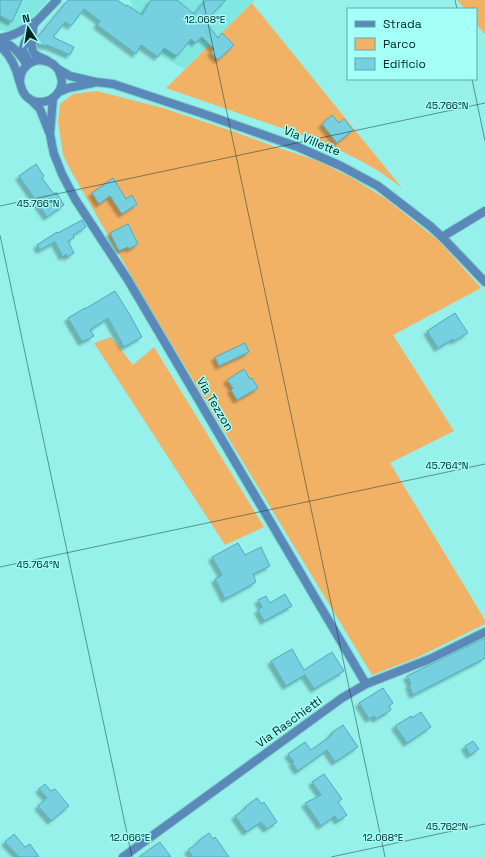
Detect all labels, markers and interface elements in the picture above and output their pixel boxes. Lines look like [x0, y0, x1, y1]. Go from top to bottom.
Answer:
north arrow [8, 8, 48, 48]
legend [347, 8, 477, 80]
text: N [21, 11, 31, 26]
text: 12.068°E [185, 13, 226, 26]
text: Strada [383, 16, 422, 32]
text: Parco [383, 36, 416, 52]
text: Edificio [383, 56, 426, 72]
text: 45.766°N [426, 99, 468, 112]
street label: Via Villette [281, 122, 343, 160]
text: 45.766°N [17, 197, 59, 210]
street label: Via Tezzon [193, 374, 237, 434]
text: 45.764°N [426, 459, 468, 472]
text: 45.764°N [17, 558, 59, 571]
street label: Via Raschietti [253, 693, 325, 751]
text: 45.762°N [426, 820, 468, 833]
text: 12.066°E [110, 831, 151, 844]
text: 12.068°E [363, 831, 404, 844]

